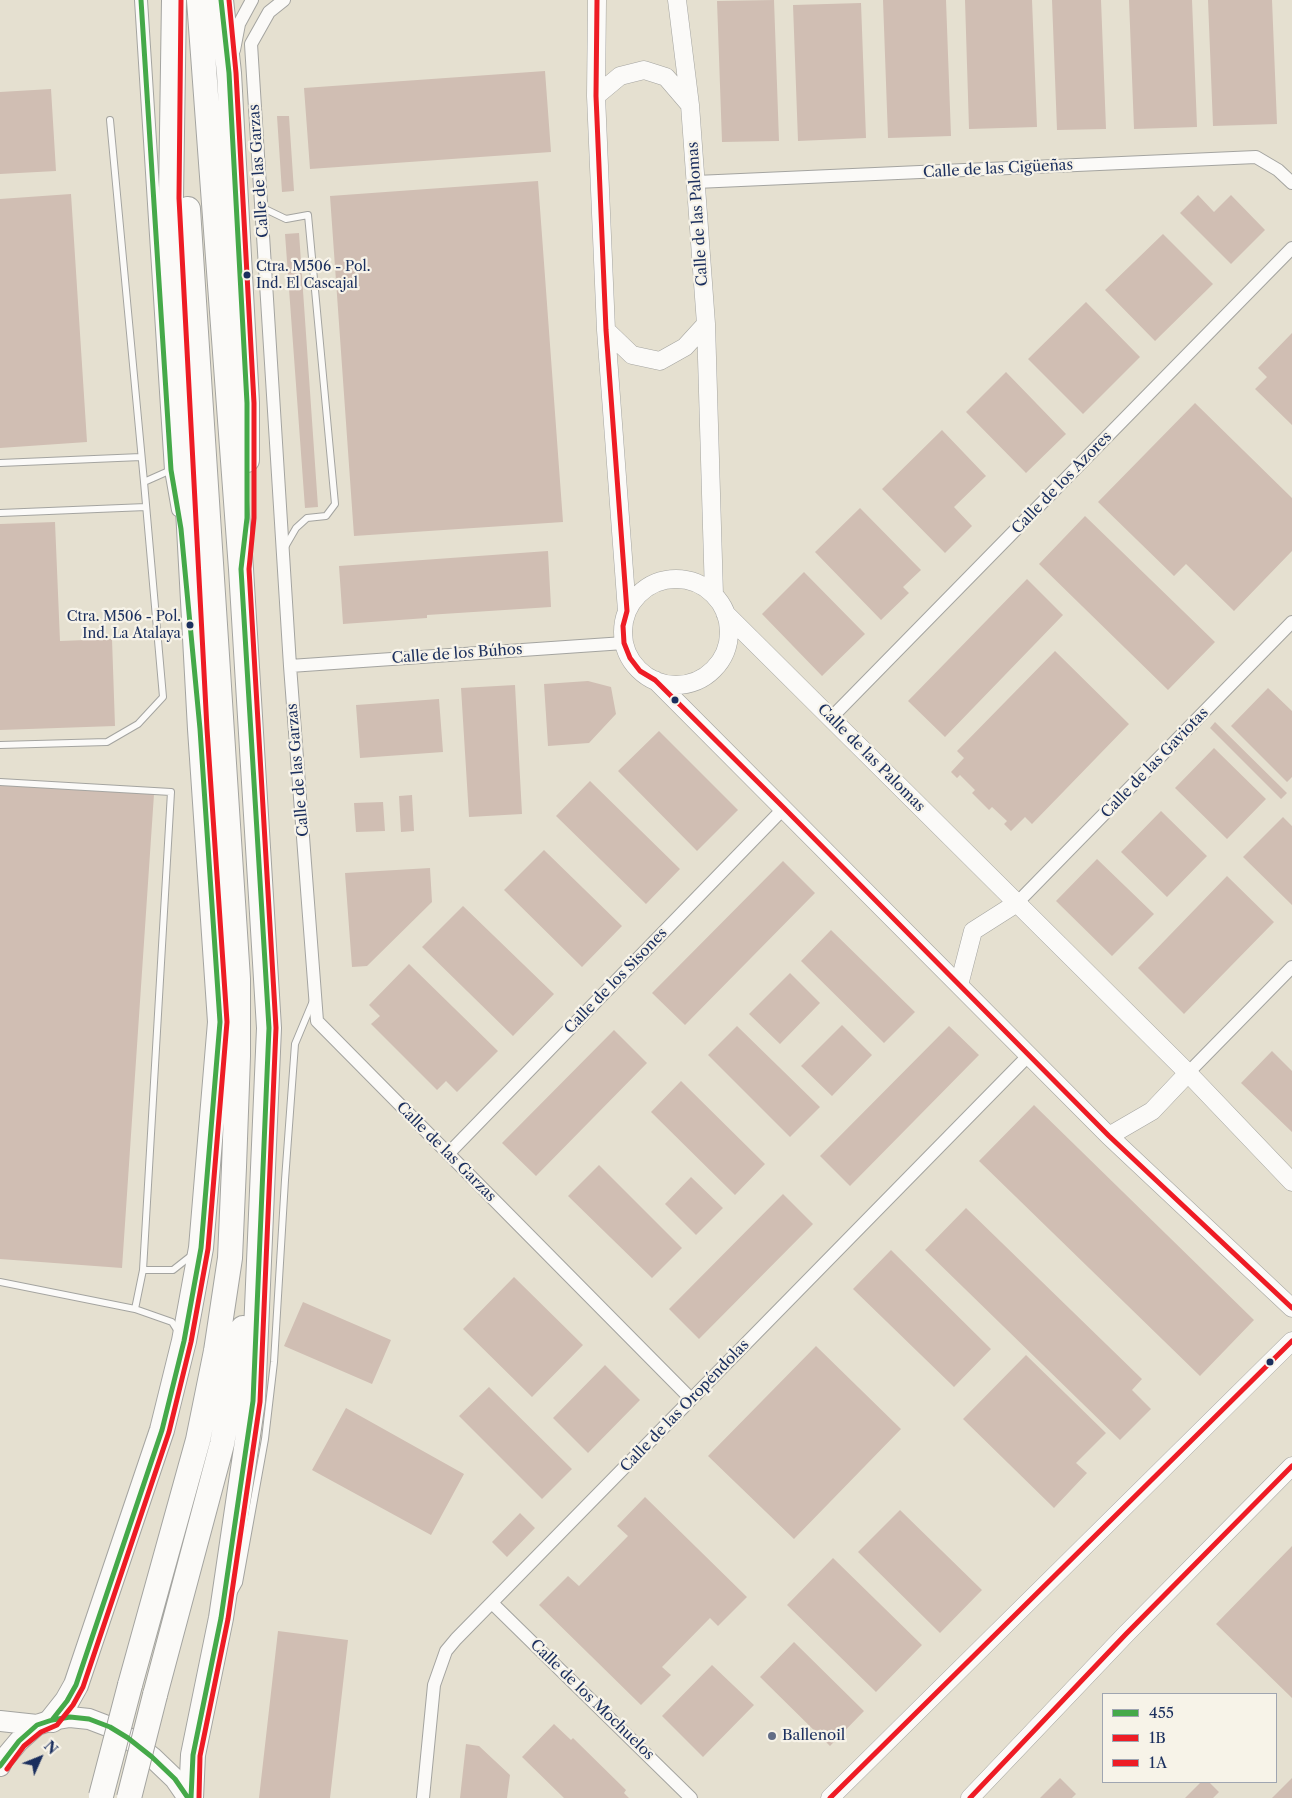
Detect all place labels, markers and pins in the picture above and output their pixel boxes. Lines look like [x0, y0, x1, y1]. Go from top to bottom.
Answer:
place label: Ctra. M506 - Pol. Ind. El Cascajal [256, 259, 370, 292]
marker: Ctra. M506 - Pol. Ind. El Cascajal [242, 270, 252, 280]
place label: Ctra. M506 - Pol. Ind. La Atalaya [67, 609, 181, 642]
marker: Ctra. M506 - Pol. Ind. La Atalaya [185, 620, 195, 630]
unlabelled marker [670, 695, 680, 705]
unlabelled marker [1265, 1357, 1275, 1367]
place label: Ballenoil [782, 1727, 845, 1745]
marker: Ballenoil [766, 1730, 778, 1742]

